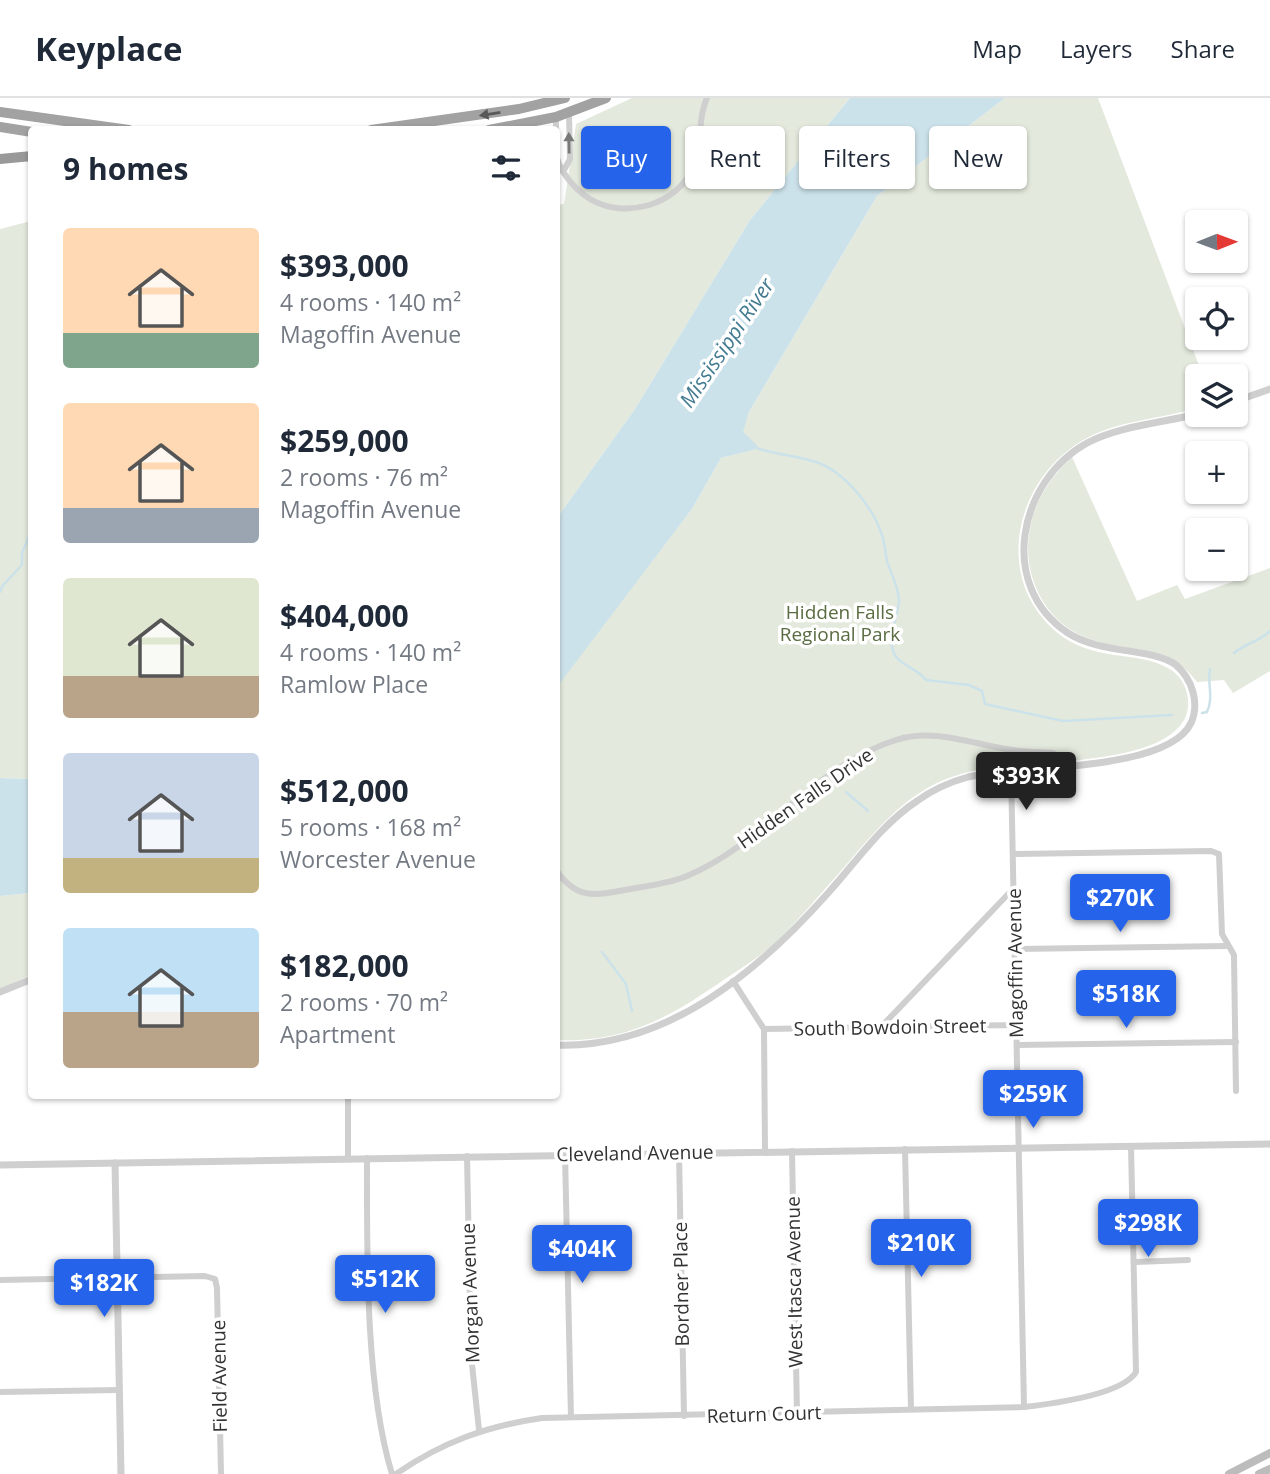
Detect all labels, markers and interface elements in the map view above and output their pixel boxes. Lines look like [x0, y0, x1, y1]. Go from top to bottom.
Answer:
text: Keyplace [35, 26, 183, 71]
text: Map [972, 32, 1022, 65]
text: Layers [1060, 32, 1133, 65]
text: Share [1171, 32, 1235, 65]
one-way arrow [479, 109, 501, 120]
chip: Buy [581, 126, 671, 189]
chip: Rent [685, 126, 785, 189]
chip: Filters [799, 126, 915, 189]
chip: New [929, 126, 1027, 189]
one-way arrow [564, 131, 575, 153]
text: 9 homes [63, 148, 188, 189]
icon: filters [487, 149, 525, 187]
north arrow [1185, 210, 1248, 273]
map controls [1185, 210, 1248, 581]
text: $393,000 [280, 245, 409, 286]
icon: home [119, 256, 203, 340]
water label: Mississippi River [672, 272, 780, 413]
text: 4 rooms · 140 m² [280, 286, 461, 318]
button: locate [1185, 287, 1248, 350]
text: Magoffin Avenue [280, 318, 461, 350]
button: layers [1185, 364, 1248, 427]
text: $259,000 [280, 420, 409, 461]
icon: home [119, 431, 203, 515]
button: + [1185, 441, 1248, 504]
text: 2 rooms · 76 m² [280, 461, 448, 493]
text: Magoffin Avenue [280, 493, 461, 525]
button: − [1185, 518, 1248, 581]
text: $404,000 [280, 595, 409, 636]
park label: Hidden Falls Regional Park [780, 599, 900, 647]
icon: home [119, 606, 203, 690]
text: 4 rooms · 140 m² [280, 636, 461, 668]
text: Ramlow Place [280, 668, 428, 700]
street label: Hidden Falls Drive [732, 742, 878, 854]
pin: $393K [977, 752, 1075, 812]
text: $393K [992, 759, 1060, 791]
text: $512,000 [280, 770, 409, 811]
icon: home [119, 781, 203, 865]
text: 5 rooms · 168 m² [280, 811, 461, 843]
text: Worcester Avenue [280, 843, 476, 875]
pin: $270K [1071, 874, 1169, 934]
text: $270K [1086, 881, 1154, 913]
street label: Magoffin Avenue [1001, 888, 1029, 1038]
text: $182,000 [280, 945, 409, 986]
icon: home [119, 956, 203, 1040]
pin: $518K [1077, 970, 1175, 1030]
text: $518K [1092, 977, 1160, 1009]
text: 2 rooms · 70 m² [280, 986, 448, 1018]
street label: South Bowdoin Street [793, 1012, 987, 1042]
text: Apartment [280, 1018, 396, 1050]
pin: $259K [984, 1070, 1082, 1130]
text: $259K [999, 1077, 1067, 1109]
street label: Cleveland Avenue [556, 1139, 714, 1167]
street label: West Itasca Avenue [780, 1196, 808, 1368]
pin: $298K [1099, 1200, 1197, 1259]
text: $298K [1114, 1206, 1182, 1238]
pin: $210K [872, 1220, 970, 1279]
street label: Bordner Place [667, 1221, 695, 1347]
street label: Morgan Avenue [455, 1223, 485, 1363]
pin: $404K [533, 1226, 631, 1285]
text: $210K [887, 1226, 955, 1258]
text: $404K [548, 1232, 616, 1264]
pin: $512K [336, 1256, 434, 1315]
pin: $182K [55, 1260, 153, 1319]
text: $512K [351, 1262, 419, 1294]
text: $182K [70, 1266, 138, 1298]
street label: Field Avenue [205, 1319, 233, 1433]
street label: Return Court [706, 1399, 822, 1429]

